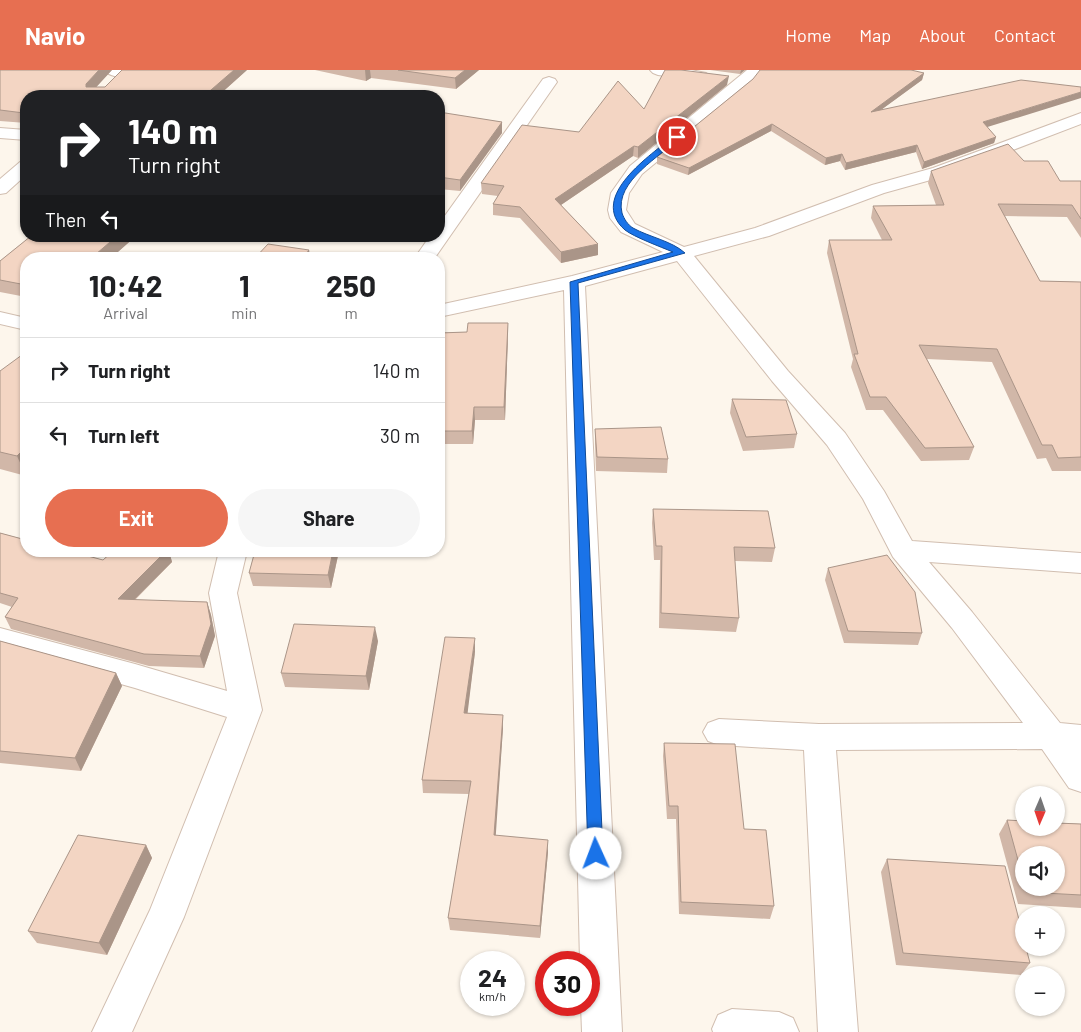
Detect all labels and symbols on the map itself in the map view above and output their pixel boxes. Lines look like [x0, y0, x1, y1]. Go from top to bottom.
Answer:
pin [656, 116, 698, 158]
north arrow [1015, 786, 1065, 836]
position arrow [569, 827, 621, 879]
speed limit sign: 30 [535, 951, 600, 1016]

